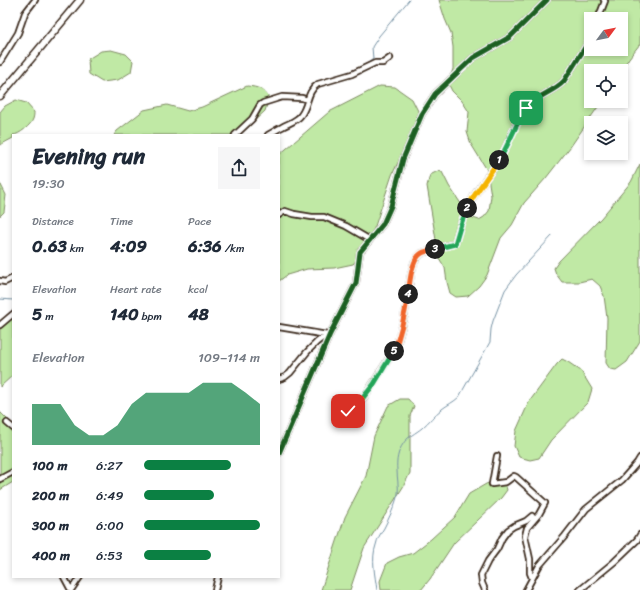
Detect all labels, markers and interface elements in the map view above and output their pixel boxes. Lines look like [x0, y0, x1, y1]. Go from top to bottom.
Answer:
north arrow [584, 12, 628, 56]
map controls [584, 12, 628, 160]
button: locate [584, 64, 628, 108]
pin [509, 91, 543, 125]
icon: arrive [515, 97, 537, 119]
button: layers [584, 116, 628, 160]
text: Evening run [32, 137, 145, 176]
button: share [218, 147, 260, 189]
pin: 1 [489, 150, 509, 170]
text: 1 [497, 150, 501, 169]
text: 19:30 [32, 172, 65, 195]
pin: 2 [457, 198, 477, 218]
text: 2 [464, 198, 470, 217]
text: Distance [32, 212, 74, 231]
text: Time [110, 212, 133, 231]
text: Pace [188, 212, 211, 231]
text: 0.63 [32, 231, 67, 261]
text: 4:09 [110, 231, 147, 261]
text: 6:36 [188, 231, 222, 261]
text: km [67, 239, 84, 258]
text: /km [222, 239, 244, 258]
pin: 3 [425, 239, 445, 259]
text: 3 [432, 239, 438, 258]
text: Elevation [32, 280, 77, 299]
text: Heart rate [110, 280, 162, 299]
text: kcal [188, 280, 208, 299]
pin: 4 [398, 284, 418, 304]
text: 4 [405, 284, 411, 303]
text: 5 [32, 299, 42, 329]
text: 140 [110, 299, 139, 329]
text: 48 [188, 299, 209, 329]
text: m [42, 307, 54, 326]
text: bpm [139, 307, 162, 326]
pin: 5 [384, 341, 404, 361]
text: 5 [391, 341, 397, 360]
text: Elevation [32, 346, 85, 369]
text: 109–114 m [198, 346, 260, 369]
pin [331, 394, 365, 428]
icon: check [337, 400, 359, 422]
text: 100 m [32, 454, 67, 477]
text: 6:27 [96, 454, 122, 477]
text: 200 m [32, 484, 69, 507]
text: 6:49 [96, 484, 123, 507]
text: 300 m [32, 514, 69, 537]
text: 6:00 [96, 514, 124, 537]
text: 400 m [32, 544, 70, 567]
text: 6:53 [96, 544, 122, 567]

